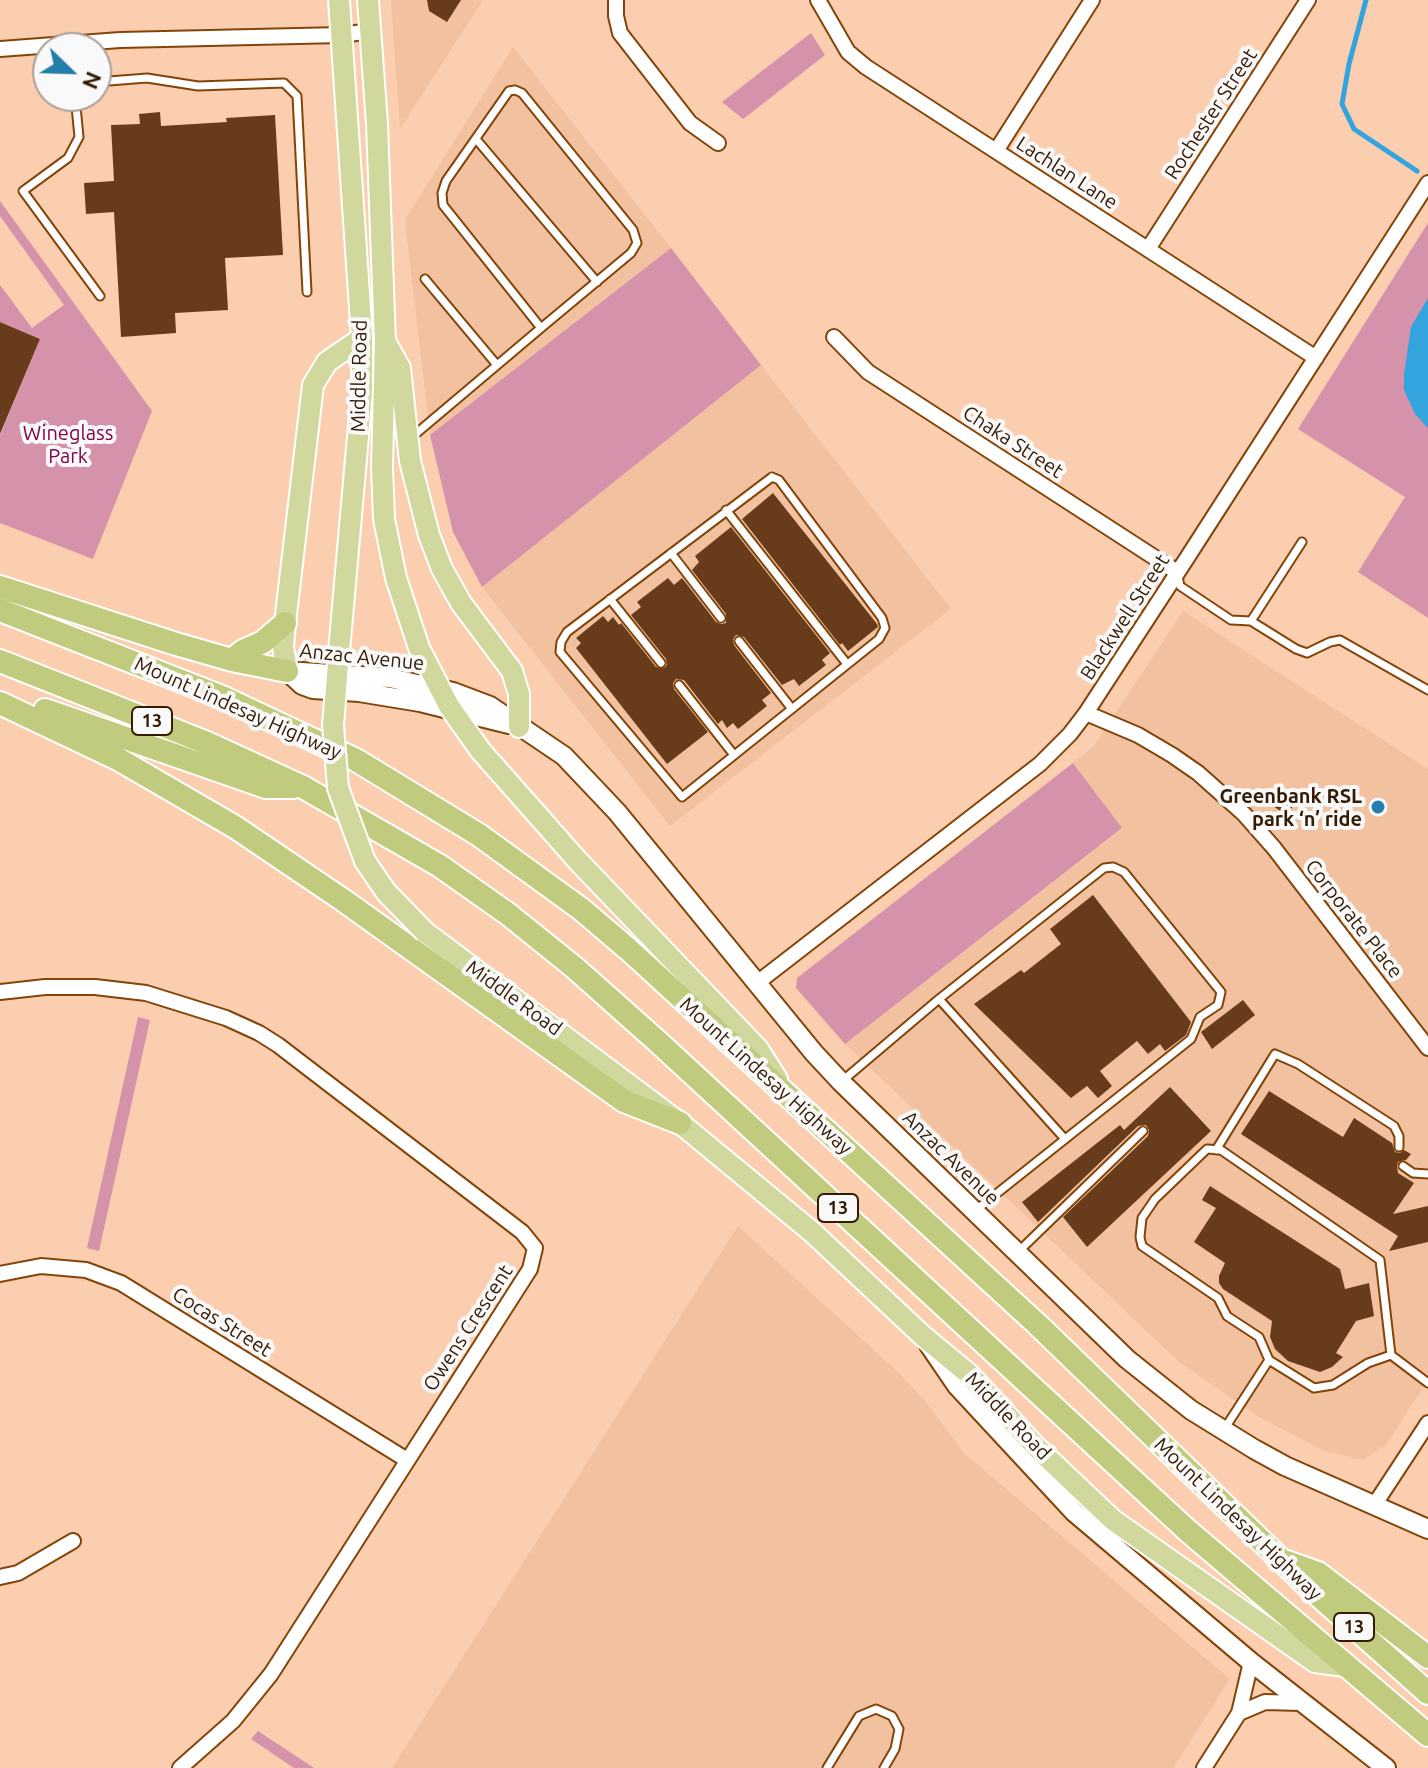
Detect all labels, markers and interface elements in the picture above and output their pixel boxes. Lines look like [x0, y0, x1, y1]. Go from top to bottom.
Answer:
north arrow [32, 32, 112, 112]
street label: Rochester Street [1160, 44, 1262, 184]
text: N [78, 68, 107, 93]
street label: Lachlan Lane [1012, 131, 1122, 215]
street label: Middle Road [346, 319, 372, 433]
street label: Chaka Street [958, 401, 1068, 483]
park label: Wineglass Park [23, 421, 113, 468]
street label: Blackwell Street [1075, 550, 1175, 684]
street label: Anzac Avenue [299, 639, 425, 675]
street label: Mount Lindesay Highway [131, 652, 345, 764]
road number: 13 [132, 707, 172, 735]
place label: Greenbank RSL park ‘n’ ride [1219, 784, 1362, 831]
marker: Greenbank RSL park ‘n’ ride [1369, 798, 1387, 816]
street label: Corporate Place [1300, 855, 1408, 983]
street label: Middle Road [461, 955, 567, 1041]
street label: Mount Lindesay Highway [675, 992, 857, 1160]
street label: Anzac Avenue [898, 1106, 1004, 1210]
road number: 13 [818, 1194, 858, 1222]
street label: Owens Crescent [418, 1260, 518, 1396]
street label: Cocas Street [168, 1282, 276, 1362]
street label: Middle Road [960, 1367, 1056, 1465]
street label: Mount Lindesay Highway [1149, 1433, 1327, 1605]
road number: 13 [1334, 1613, 1374, 1641]

